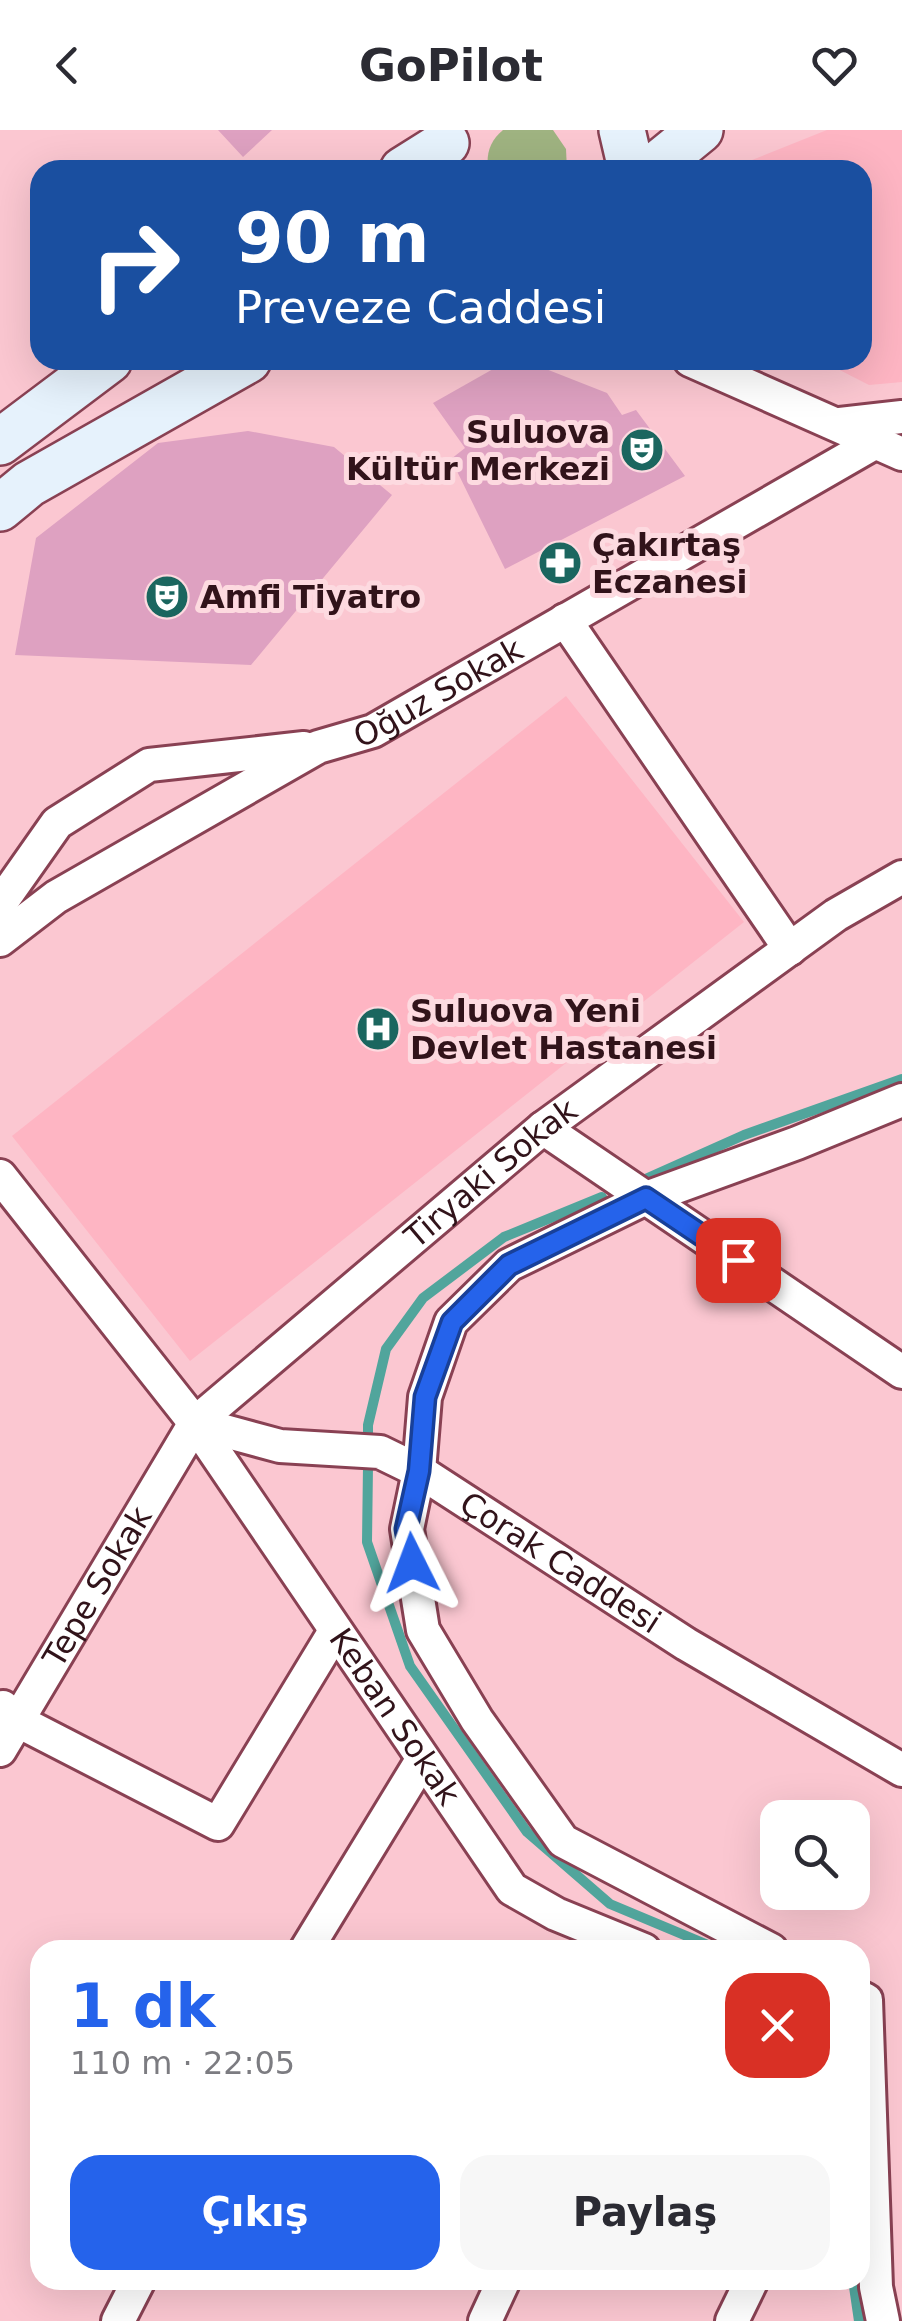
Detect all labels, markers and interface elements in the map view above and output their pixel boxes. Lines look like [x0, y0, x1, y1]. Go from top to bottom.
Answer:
icon: back [40, 38, 95, 93]
icon: heart [807, 38, 862, 93]
text: GoPilot [359, 39, 543, 92]
text: 90 m [235, 197, 430, 279]
icon: right [70, 200, 200, 330]
text: Preveze Caddesi [235, 281, 606, 334]
place label: Suluova Kültür Merkezi [346, 413, 610, 488]
theatre icon: Suluova Kültür Merkezi [619, 427, 665, 473]
place label: Çakırtaş Eczanesi [592, 526, 748, 601]
pharmacy icon: Çakırtaş Eczanesi [537, 540, 583, 586]
theatre icon: Amfi Tiyatro [144, 574, 190, 620]
place label: Amfi Tiyatro [200, 578, 421, 616]
street label: Oğuz Sokak [349, 630, 530, 755]
place label: Suluova Yeni Devlet Hastanesi [410, 992, 717, 1067]
hospital icon: Suluova Yeni Devlet Hastanesi [355, 1006, 401, 1052]
street label: Tiryaki Sokak [396, 1090, 585, 1257]
pin [696, 1218, 781, 1303]
icon: arrive [711, 1233, 766, 1288]
street label: Çorak Caddesi [453, 1484, 668, 1641]
street label: Tepe Sokak [34, 1499, 160, 1675]
position arrow [360, 1511, 464, 1615]
street label: Keban Sokak [321, 1621, 469, 1813]
map controls [760, 1800, 870, 1910]
button: search [760, 1800, 870, 1910]
text: 1 dk [70, 1971, 216, 2041]
button: close [725, 1973, 830, 2078]
text: 110 m · 22:05 [70, 2044, 295, 2082]
button: Çıkış [70, 2155, 440, 2270]
button: Paylaş [460, 2155, 830, 2270]

